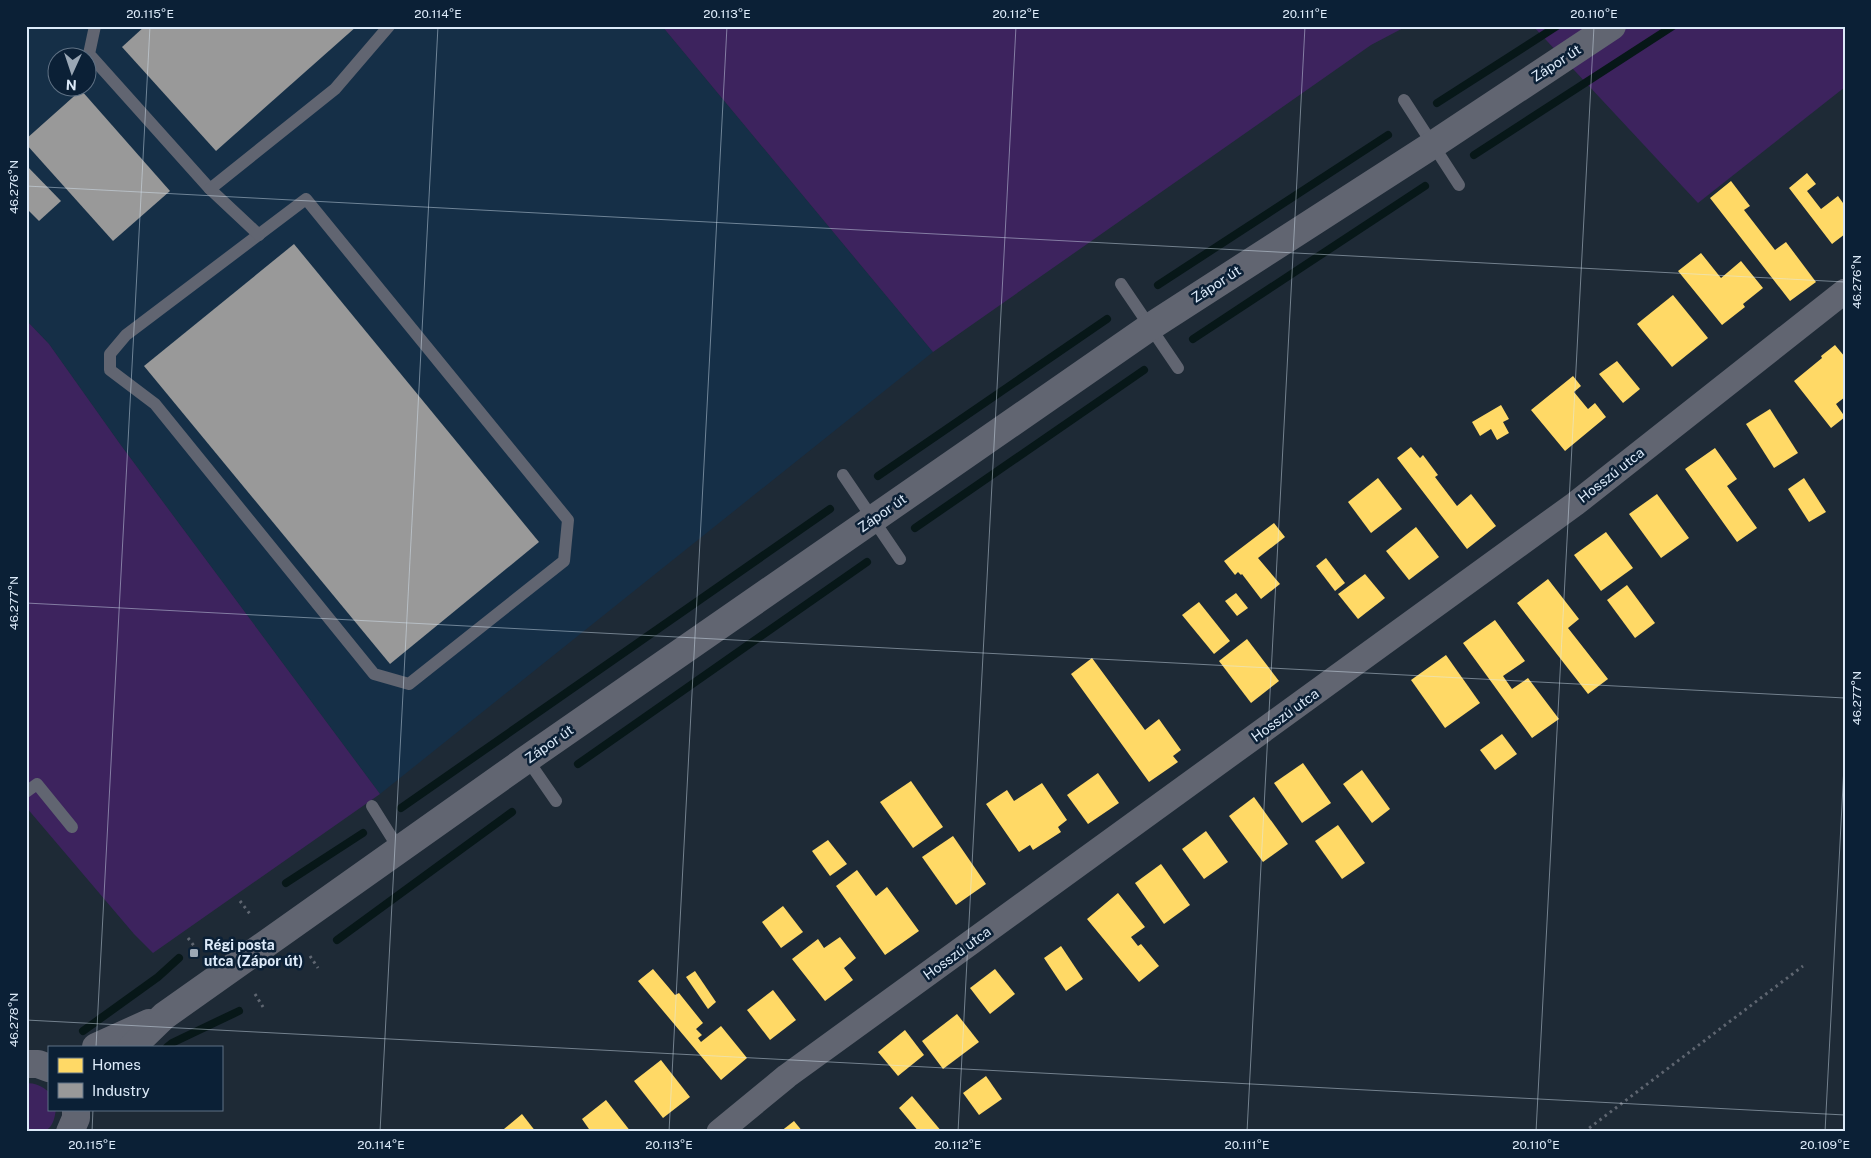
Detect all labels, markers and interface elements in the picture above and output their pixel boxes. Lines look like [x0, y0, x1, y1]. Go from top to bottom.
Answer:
text: 20.115°E [126, 7, 174, 21]
text: 20.114°E [414, 7, 462, 21]
text: 20.113°E [703, 7, 751, 21]
text: 20.112°E [992, 7, 1040, 21]
text: 20.111°E [1283, 7, 1327, 21]
text: 20.110°E [1570, 7, 1618, 21]
street label: Zápor út [1528, 41, 1584, 85]
north arrow [48, 48, 98, 98]
text: N [65, 77, 77, 93]
text: 46.276°N [7, 160, 21, 214]
text: 46.276°N [1850, 255, 1864, 309]
street label: Zápor út [1188, 262, 1244, 306]
street label: Hosszú utca [1575, 444, 1647, 506]
street label: Zápor út [855, 491, 909, 535]
text: 46.277°N [7, 576, 21, 630]
text: 46.277°N [1850, 671, 1864, 725]
street label: Hosszú utca [1248, 685, 1322, 745]
street label: Zápor út [522, 722, 576, 766]
street label: Hosszú utca [920, 923, 994, 983]
place label: Régi posta utca (Zápor út) [204, 937, 303, 969]
marker: Régi posta utca (Zápor út) [188, 947, 200, 959]
text: 46.278°N [7, 993, 21, 1047]
legend [48, 1046, 222, 1110]
text: Homes [92, 1056, 141, 1073]
text: Industry [92, 1082, 150, 1099]
text: 20.115°E [68, 1138, 116, 1152]
text: 20.114°E [357, 1138, 405, 1152]
text: 20.113°E [645, 1138, 693, 1152]
text: 20.112°E [934, 1138, 982, 1152]
text: 20.111°E [1225, 1138, 1269, 1152]
text: 20.110°E [1512, 1138, 1560, 1152]
text: 20.109°E [1800, 1138, 1850, 1152]

